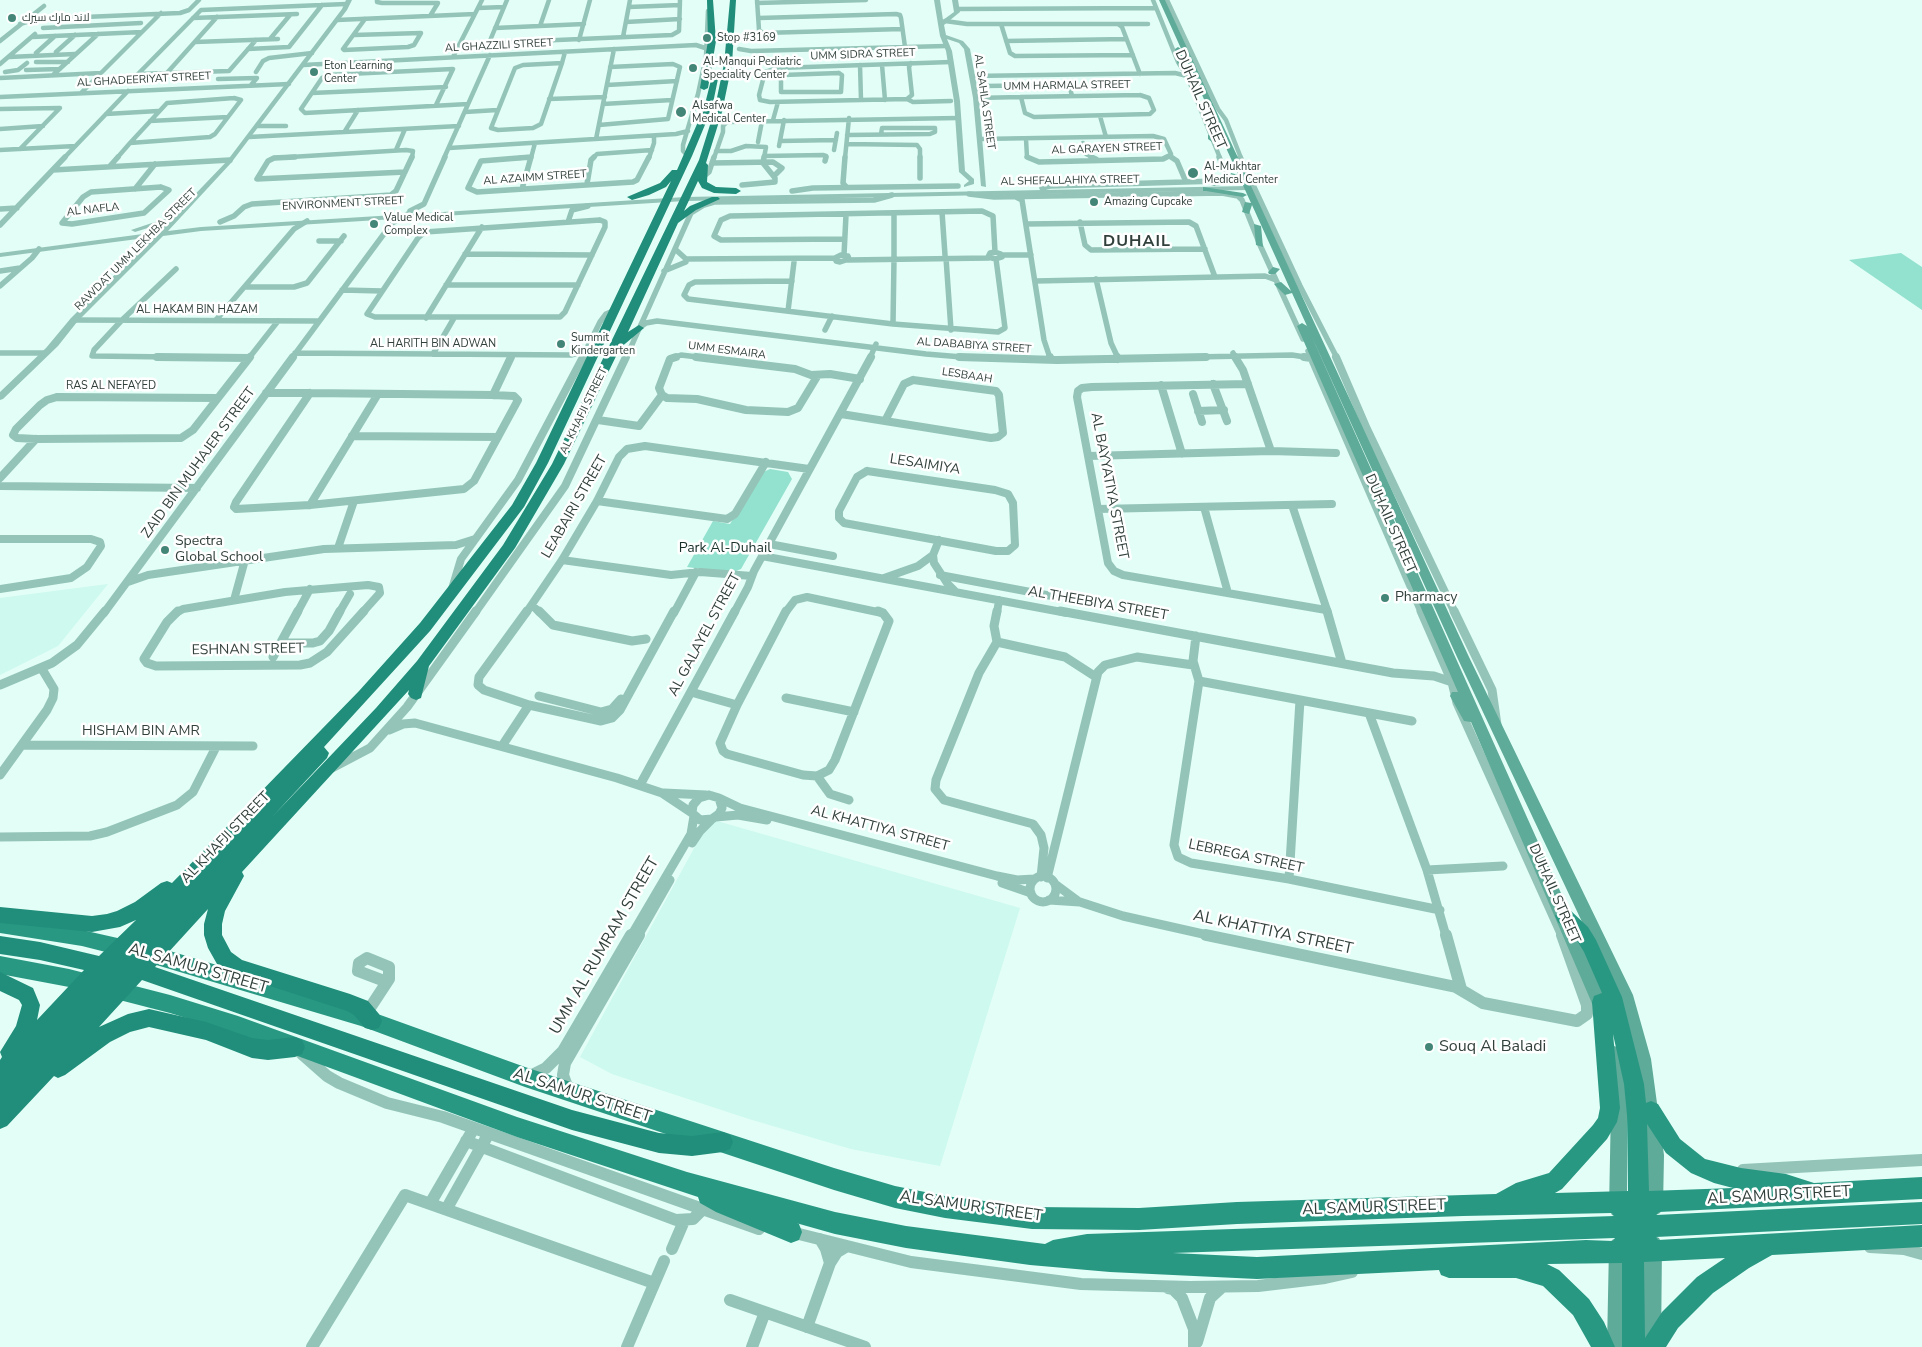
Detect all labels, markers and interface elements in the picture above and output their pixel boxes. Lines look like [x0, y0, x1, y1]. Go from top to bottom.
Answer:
place label: لاند مارك سيرك [22, 11, 90, 25]
marker: لاند مارك سيرك [6, 12, 18, 24]
place label: Stop #3169 [717, 31, 776, 45]
marker: Stop #3169 [701, 32, 713, 44]
street label: AL GHAZZILI STREET [445, 37, 553, 55]
street label: UMM SIDRA STREET [810, 47, 916, 63]
street label: DUHAIL STREET [1171, 48, 1229, 152]
street label: AL SAHLA STREET [971, 53, 997, 151]
place label: Al-Manqui Pediatric Speciality Center [703, 55, 801, 81]
place label: Eton Learning Center [324, 59, 392, 85]
marker: Al-Manqui Pediatric Speciality Center [687, 62, 699, 74]
marker: Eton Learning Center [308, 66, 320, 78]
street label: AL GHADEERIYAT STREET [76, 70, 212, 90]
street label: UMM HARMALA STREET [1003, 78, 1131, 94]
place label: Alsafwa Medical Center [692, 99, 766, 125]
marker: Alsafwa Medical Center [674, 105, 688, 119]
street label: AL GARAYEN STREET [1051, 140, 1163, 158]
place label: Al-Mukhtar Medical Center [1204, 160, 1278, 186]
marker: Al-Mukhtar Medical Center [1186, 166, 1200, 180]
street label: AL AZAIMM STREET [483, 168, 587, 188]
street label: AL SHEFALLAHIYA STREET [1000, 173, 1140, 189]
street label: RAWDAT UMM LEKHBA STREET [72, 186, 200, 314]
street label: ENVIRONMENT STREET [282, 194, 404, 214]
place label: Amazing Cupcake [1104, 195, 1192, 209]
marker: Amazing Cupcake [1088, 196, 1100, 208]
street label: AL NAFLA [66, 201, 120, 219]
place label: Value Medical Complex [384, 211, 453, 237]
marker: Value Medical Complex [368, 218, 380, 230]
district label: DUHAIL [1102, 232, 1172, 252]
street label: AL HAKAM BIN HAZAM [136, 303, 258, 317]
place label: Summit Kindergarten [571, 331, 635, 357]
street label: AL DABABIYA STREET [916, 335, 1032, 357]
street label: AL HARITH BIN ADWAN [370, 337, 496, 351]
marker: Summit Kindergarten [555, 338, 567, 350]
street label: UMM ESMAIRA [687, 340, 767, 362]
street label: AL KHAFJI STREET [557, 366, 611, 456]
street label: LESBAAH [941, 366, 993, 386]
street label: RAS AL NEFAYED [66, 379, 156, 393]
street label: ZAID BIN MUHAJER STREET [139, 384, 259, 542]
street label: AL BAYYATIYA STREET [1087, 411, 1131, 561]
street label: LESAIMIYA [889, 451, 961, 479]
street label: LEABAIRI STREET [539, 452, 611, 562]
street label: DUHAIL STREET [1361, 472, 1419, 576]
place label: Spectra Global School [175, 534, 263, 566]
park label: Park Al-Duhail [679, 541, 771, 557]
marker: Spectra Global School [159, 544, 171, 556]
street label: AL GALAYEL STREET [665, 571, 745, 699]
street label: AL THEEBIYA STREET [1027, 583, 1169, 625]
place label: Pharmacy [1395, 590, 1457, 606]
marker: Pharmacy [1379, 592, 1391, 604]
street label: ESHNAN STREET [192, 641, 304, 659]
street label: HISHAM BIN AMR [82, 724, 200, 740]
street label: AL KHAFJI STREET [178, 789, 274, 887]
street label: AL KHATTIYA STREET [809, 802, 951, 856]
street label: LEBREGA STREET [1187, 837, 1305, 877]
street label: DUHAIL STREET [1525, 842, 1583, 946]
street label: UMM AL RUMRAM STREET [546, 854, 664, 1038]
street label: AL KHATTIYA STREET [1191, 907, 1355, 959]
street label: AL SAMUR STREET [126, 940, 270, 998]
place label: Souq Al Baladi [1439, 1037, 1546, 1057]
marker: Souq Al Baladi [1423, 1041, 1435, 1053]
street label: AL SAMUR STREET [511, 1065, 653, 1127]
street label: AL SAMUR STREET [1707, 1183, 1851, 1209]
street label: AL SAMUR STREET [898, 1187, 1044, 1227]
street label: AL SAMUR STREET [1302, 1196, 1446, 1220]

